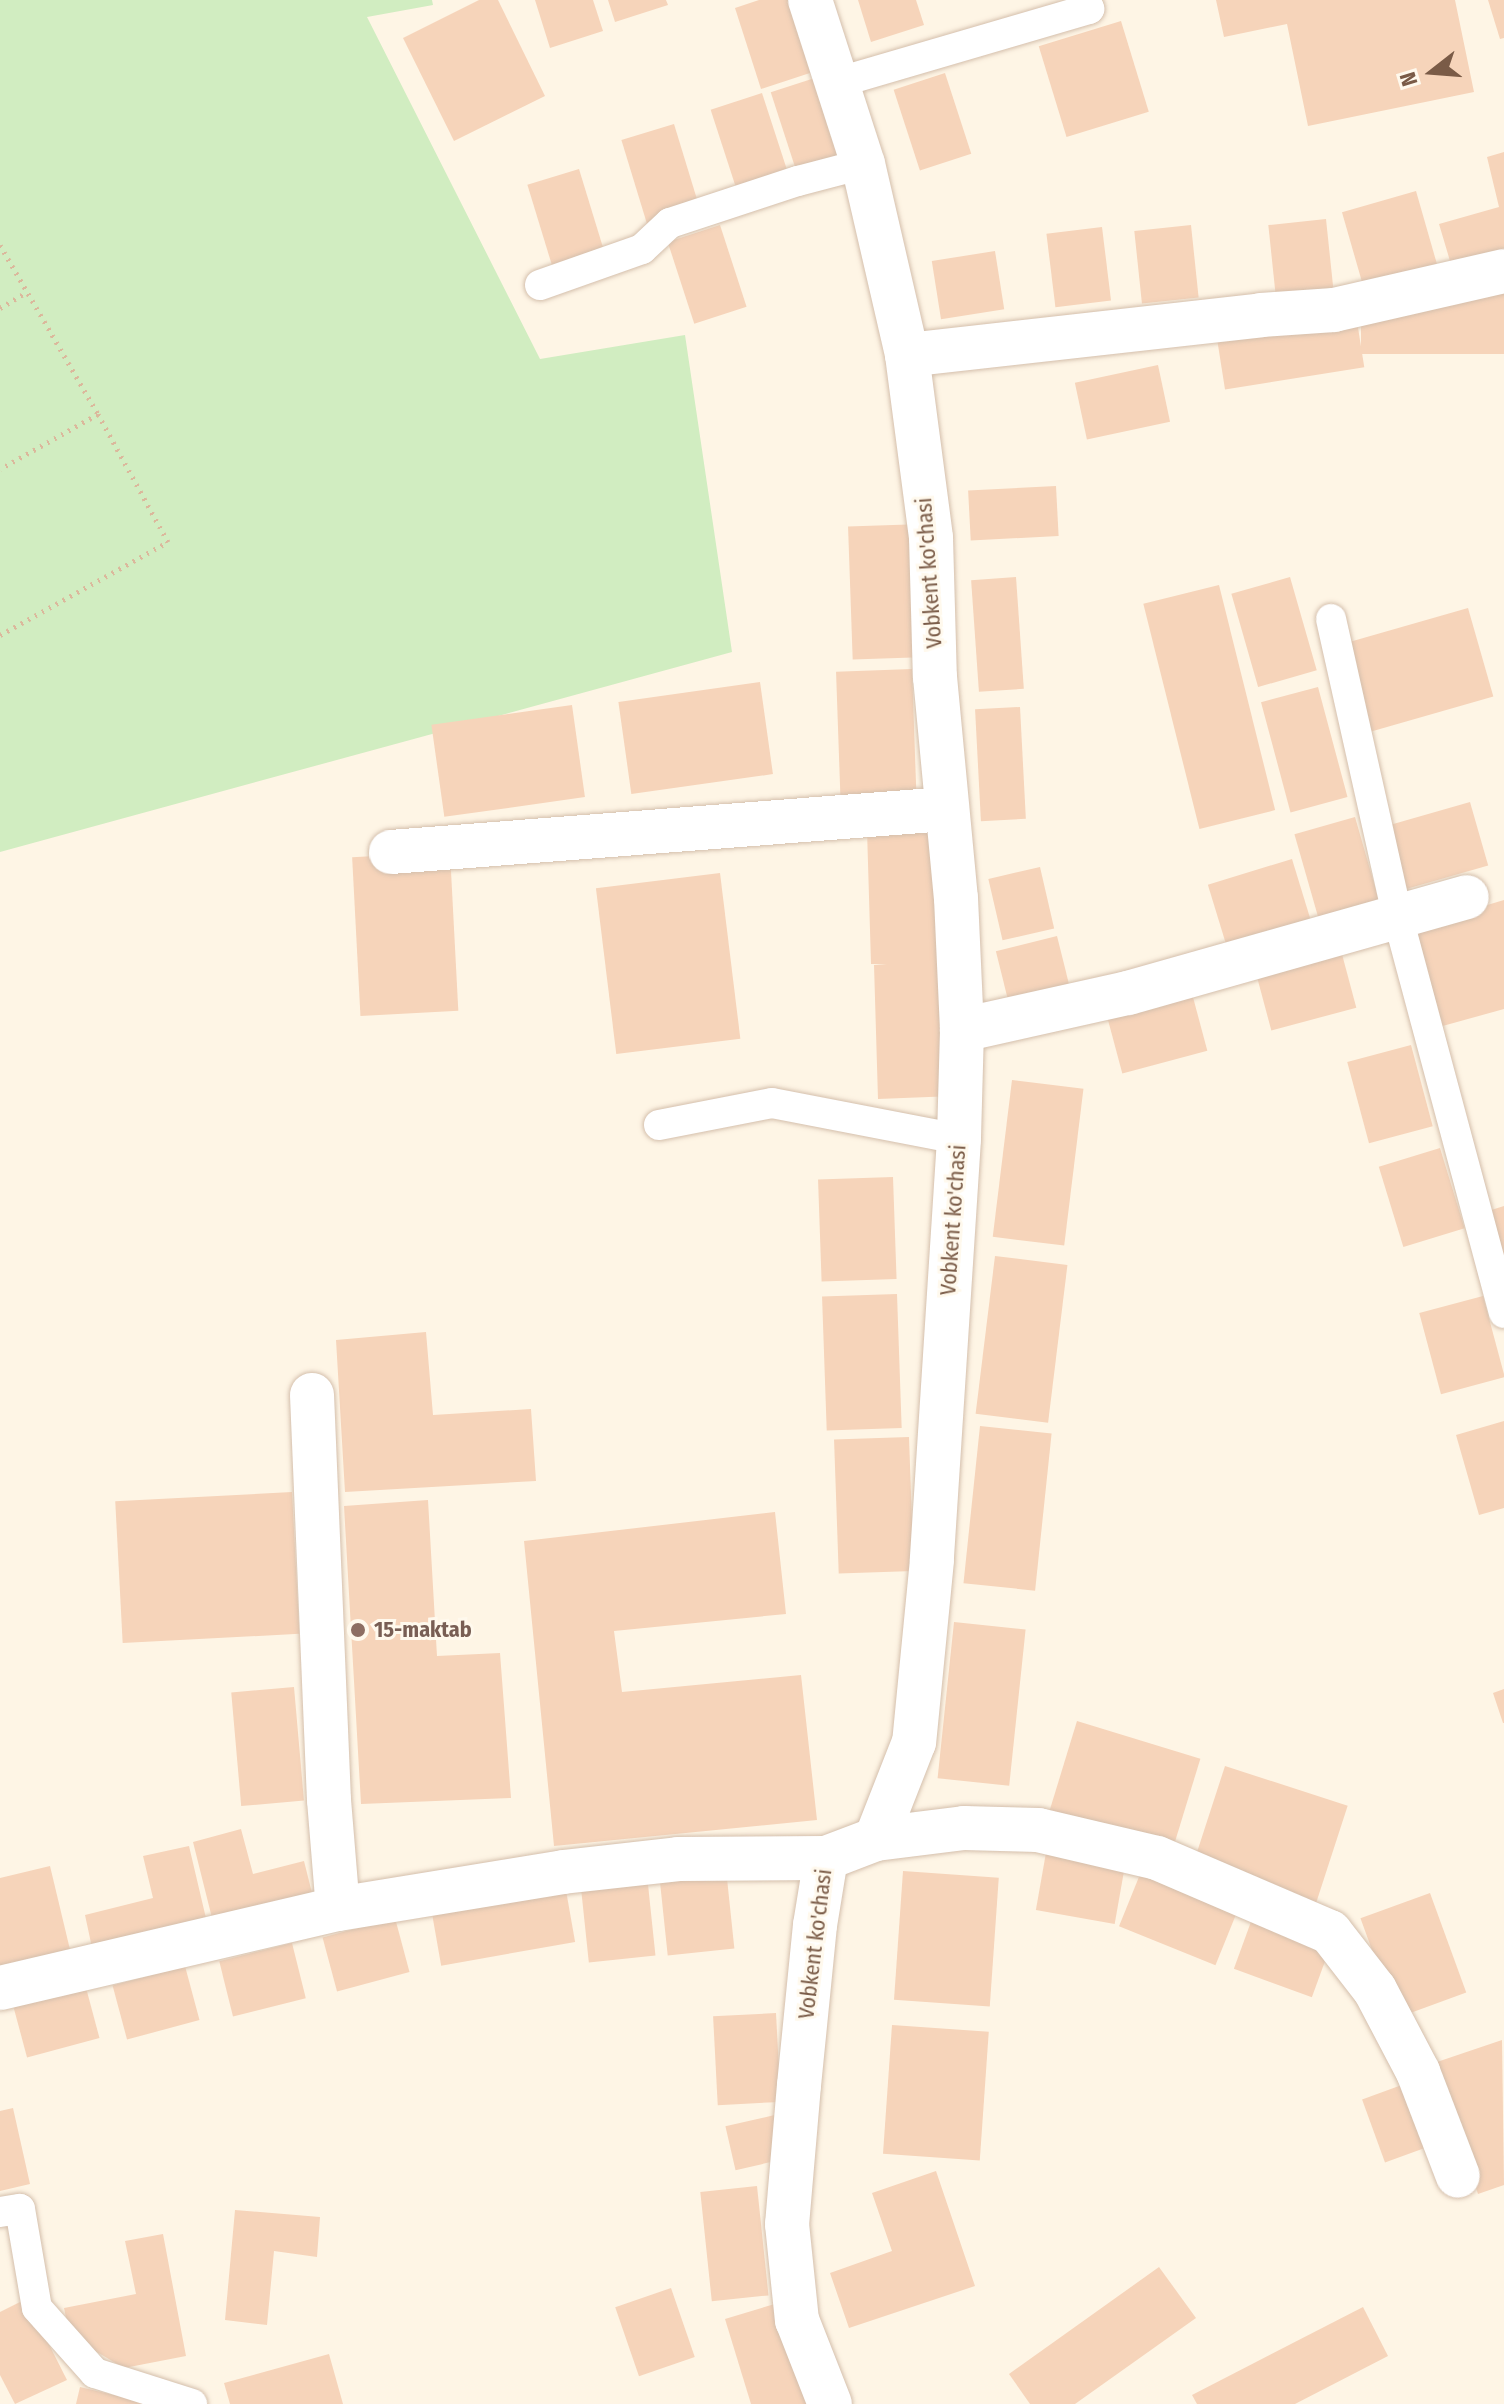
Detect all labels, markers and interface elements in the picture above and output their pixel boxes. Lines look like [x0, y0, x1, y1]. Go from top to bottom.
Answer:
north arrow [1392, 32, 1472, 112]
text: N [1394, 69, 1423, 89]
street label: Vobkent ko'chasi [911, 497, 947, 649]
street label: Vobkent ko'chasi [935, 1144, 971, 1296]
place label: 15-maktab [374, 1617, 472, 1643]
marker: 15-maktab [349, 1621, 367, 1639]
street label: Vobkent ko'chasi [793, 1867, 837, 2021]

